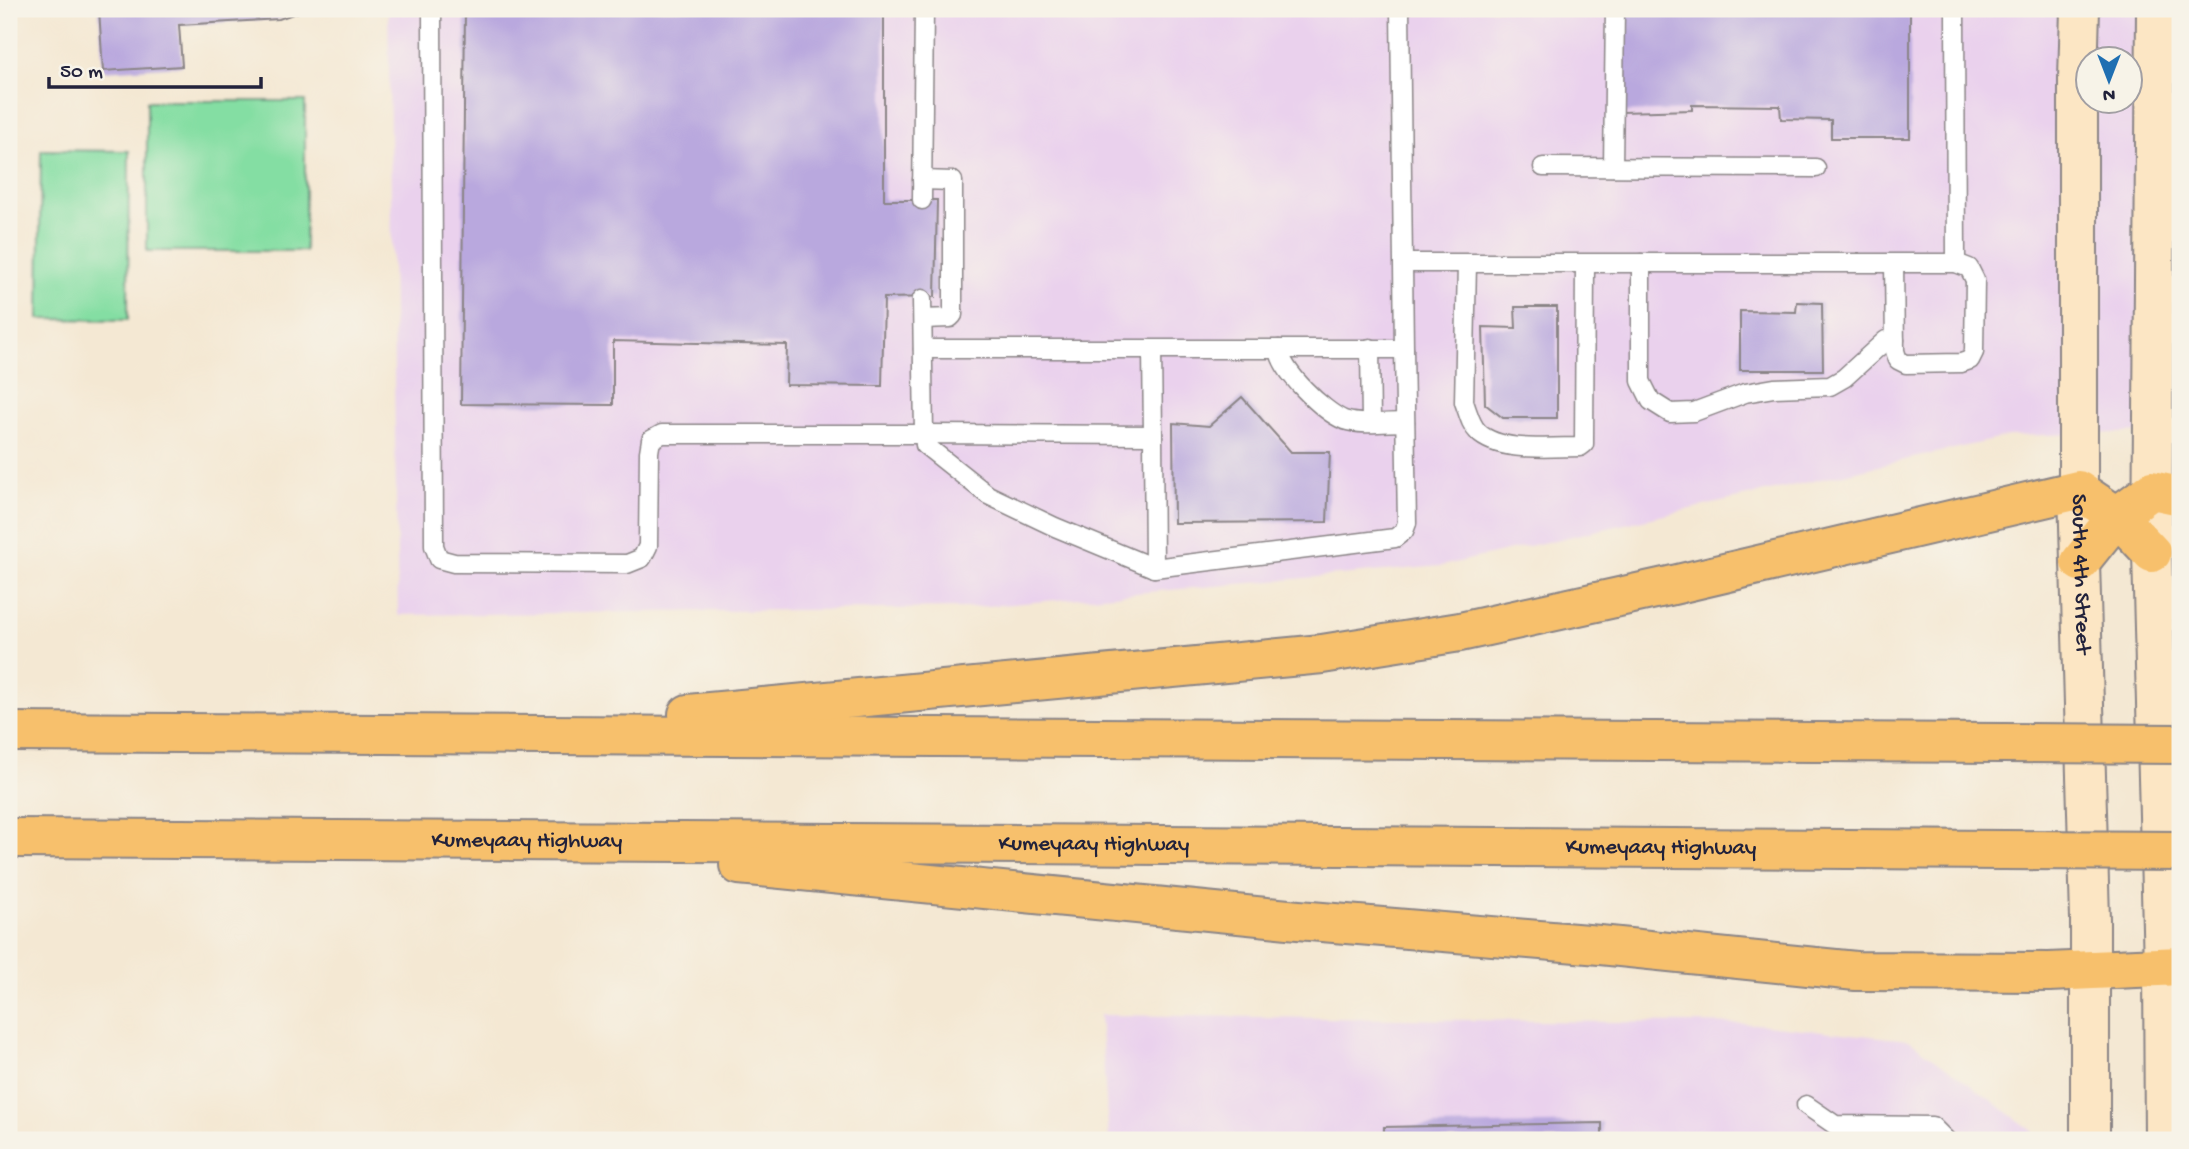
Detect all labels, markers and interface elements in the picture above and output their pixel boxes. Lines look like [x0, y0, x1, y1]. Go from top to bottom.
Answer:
scale bar [49, 46, 261, 90]
north arrow [2074, 46, 2144, 116]
text: 50 m [60, 61, 103, 86]
text: N [2103, 82, 2115, 105]
street label: South 4th Street [2065, 494, 2096, 656]
street label: Kumeyaay Highway [431, 827, 623, 855]
street label: Kumeyaay Highway [998, 830, 1190, 859]
street label: Kumeyaay Highway [1565, 834, 1756, 862]

